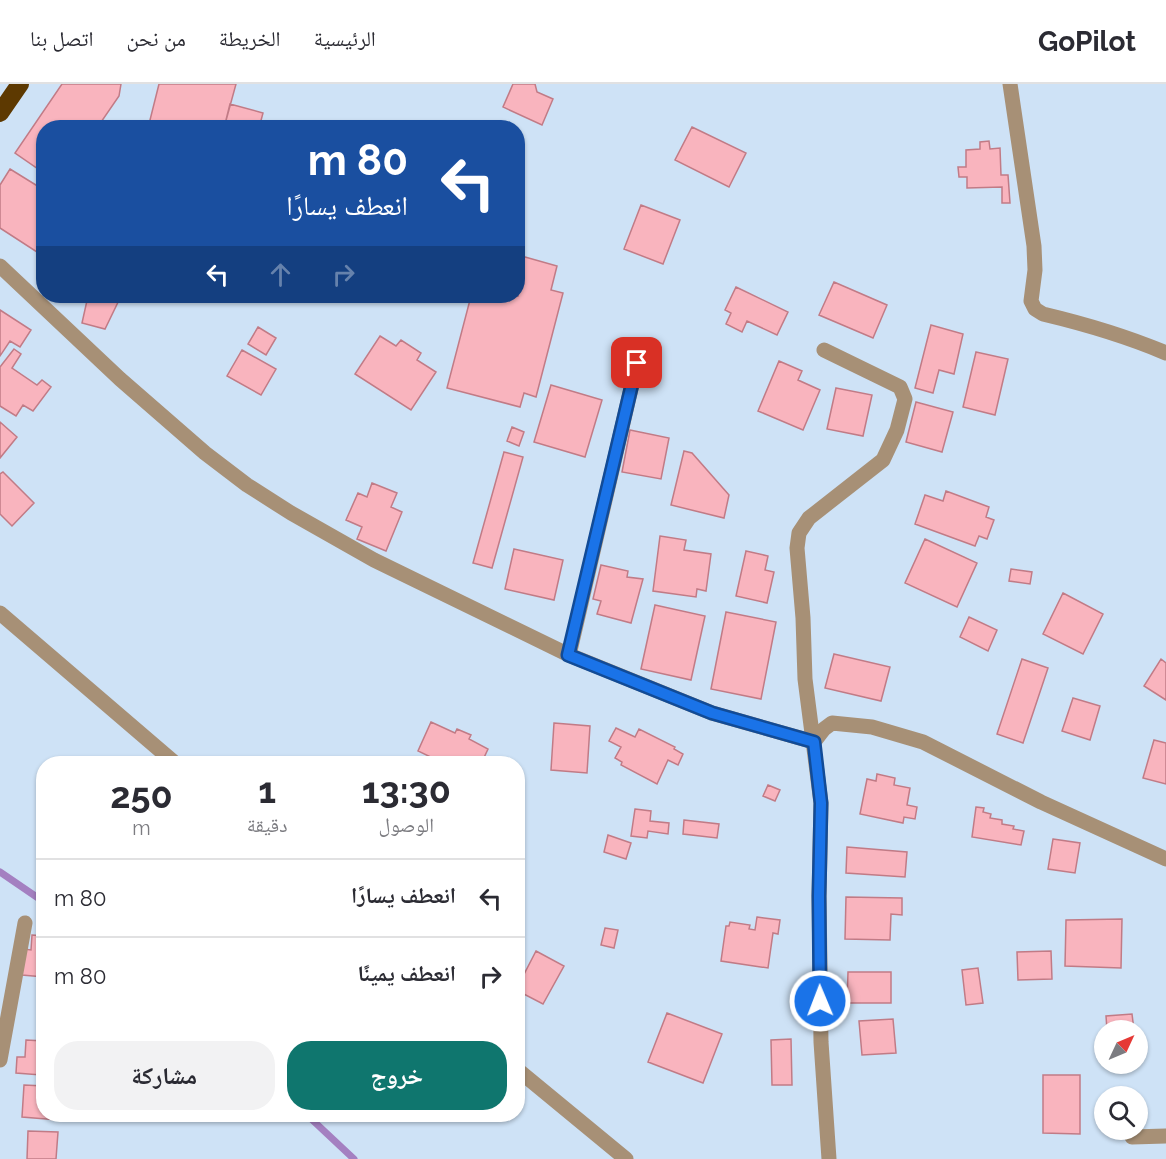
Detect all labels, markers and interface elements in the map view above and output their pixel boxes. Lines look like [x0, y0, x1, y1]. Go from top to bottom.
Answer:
text: GoPilot [1038, 25, 1136, 58]
text: اتصل بنا [30, 26, 94, 51]
text: من نحن [127, 26, 186, 51]
text: الخريطة [219, 26, 281, 51]
text: الرئيسية [314, 26, 376, 51]
text: 80 m [308, 136, 408, 185]
icon: left [429, 144, 507, 222]
text: انعطف يسارًا [286, 190, 408, 221]
icon: left [201, 258, 234, 291]
icon: ahead [264, 258, 297, 291]
icon: right [327, 258, 360, 291]
pin [611, 337, 662, 388]
icon: arrive [620, 346, 653, 379]
text: 1 [258, 769, 276, 811]
text: 13:30 [362, 769, 451, 811]
text: 250 [110, 774, 173, 816]
text: دقيقة [247, 813, 288, 837]
text: الوصول [379, 813, 434, 837]
text: m [132, 816, 151, 840]
text: انعطف يسارًا [351, 882, 456, 908]
icon: left [474, 882, 507, 915]
text: 80 m [54, 885, 106, 911]
text: انعطف يمينًا [357, 960, 456, 986]
icon: right [474, 960, 507, 993]
text: 80 m [54, 963, 106, 989]
position arrow [788, 969, 852, 1033]
north arrow [1094, 1020, 1148, 1074]
map controls [1094, 1020, 1148, 1140]
button: مشاركة [54, 1041, 275, 1110]
button: خروج [287, 1041, 507, 1110]
button: search [1094, 1086, 1148, 1140]

